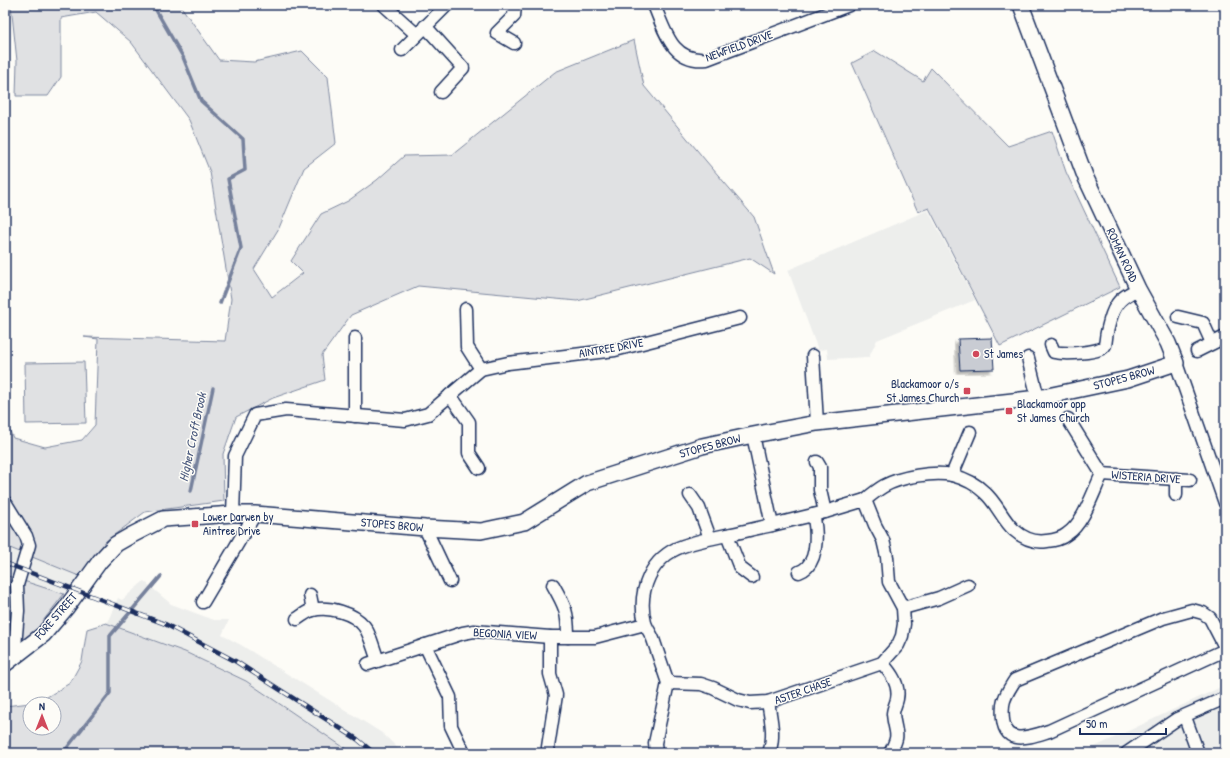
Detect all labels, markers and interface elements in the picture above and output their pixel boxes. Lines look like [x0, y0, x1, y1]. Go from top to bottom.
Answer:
street label: NEWFIELD DRIVE [703, 25, 776, 66]
street label: ROMAN ROAD [1103, 225, 1143, 285]
street label: AINTREE DRIVE [577, 333, 645, 362]
place label: St James [984, 345, 1023, 362]
marker: St James [971, 349, 981, 359]
street label: STOPES BROW [1091, 361, 1157, 394]
place label: Blackamoor o/s St James Church [886, 375, 959, 406]
marker: Blackamoor o/s St James Church [962, 386, 972, 396]
water label: Higher Croft Brook [174, 389, 212, 483]
place label: Blackamoor opp St James Church [1017, 395, 1090, 426]
marker: Blackamoor opp St James Church [1004, 406, 1014, 416]
street label: STOPES BROW [677, 429, 743, 462]
street label: WISTERIA DRIVE [1111, 466, 1182, 487]
place label: Lower Darwen by Aintree Drive [203, 508, 274, 539]
street label: STOPES BROW [360, 513, 425, 536]
marker: Lower Darwen by Aintree Drive [190, 519, 200, 529]
street label: FORE STREET [30, 588, 81, 644]
street label: BEGONIA VIEW [473, 623, 538, 644]
street label: ASTER CHASE [772, 673, 834, 708]
north arrow [22, 696, 62, 736]
text: N [39, 699, 45, 713]
scale bar [1080, 710, 1166, 736]
text: 50 m [1086, 715, 1107, 732]

